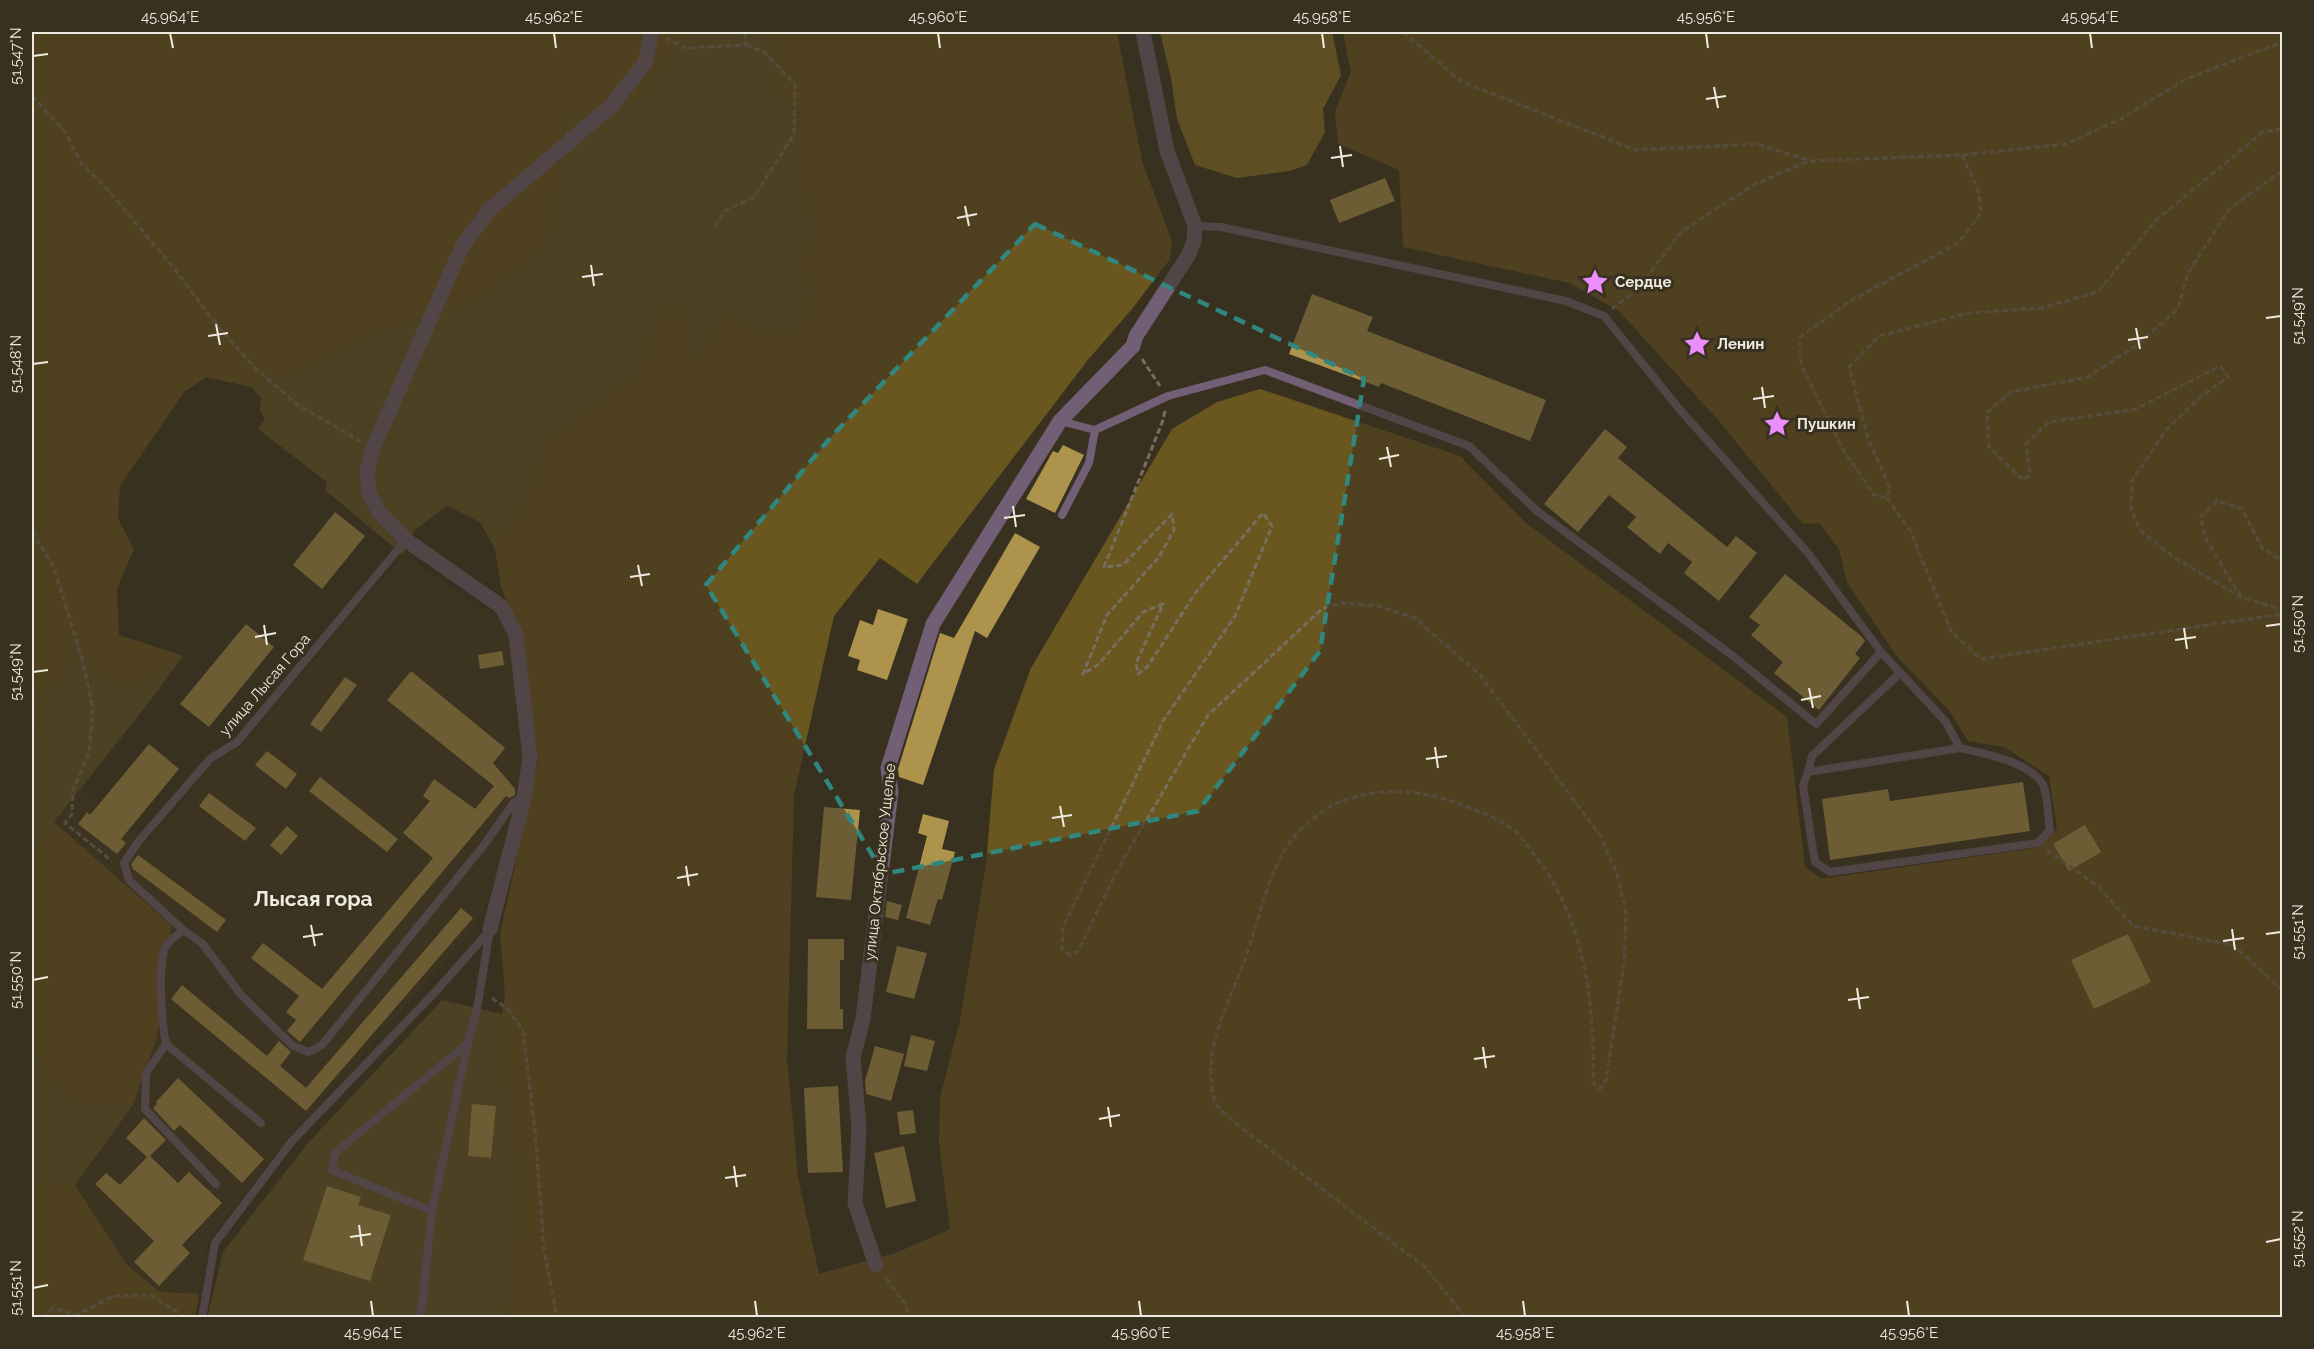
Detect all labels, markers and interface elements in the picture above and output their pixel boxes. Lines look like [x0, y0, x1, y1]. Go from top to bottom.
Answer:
text: 45.964°E [141, 8, 199, 26]
text: 45.962°E [525, 8, 583, 26]
text: 45.960°E [908, 8, 968, 26]
text: 45.958°E [1293, 8, 1351, 26]
text: 45.956°E [1677, 8, 1735, 26]
text: 45.954°E [2061, 8, 2119, 26]
text: 51.547°N [7, 27, 25, 85]
place icon: Сердце [1580, 267, 1610, 297]
place label: Сердце [1615, 273, 1671, 291]
text: 51.549°N [2289, 287, 2307, 345]
place icon: Ленин [1682, 329, 1712, 359]
text: 51.548°N [7, 335, 25, 393]
place label: Ленин [1717, 335, 1764, 353]
place icon: Пушкин [1762, 409, 1792, 439]
place label: Пушкин [1797, 415, 1856, 433]
text: 51.550°N [2289, 595, 2307, 653]
street label: улица Лысая Гора [216, 630, 314, 740]
text: 51.549°N [7, 643, 25, 701]
street label: улица Октябрьское Ущелье [861, 762, 899, 961]
district label: Лысая гора [253, 886, 373, 911]
text: 51.551°N [2289, 904, 2307, 960]
text: 51.550°N [7, 951, 25, 1009]
text: 51.552°N [2289, 1211, 2307, 1267]
text: 51.551°N [7, 1260, 25, 1316]
text: 45.964°E [344, 1324, 402, 1342]
text: 45.962°E [728, 1324, 786, 1342]
text: 45.960°E [1111, 1324, 1171, 1342]
text: 45.958°E [1496, 1324, 1554, 1342]
text: 45.956°E [1880, 1324, 1938, 1342]

